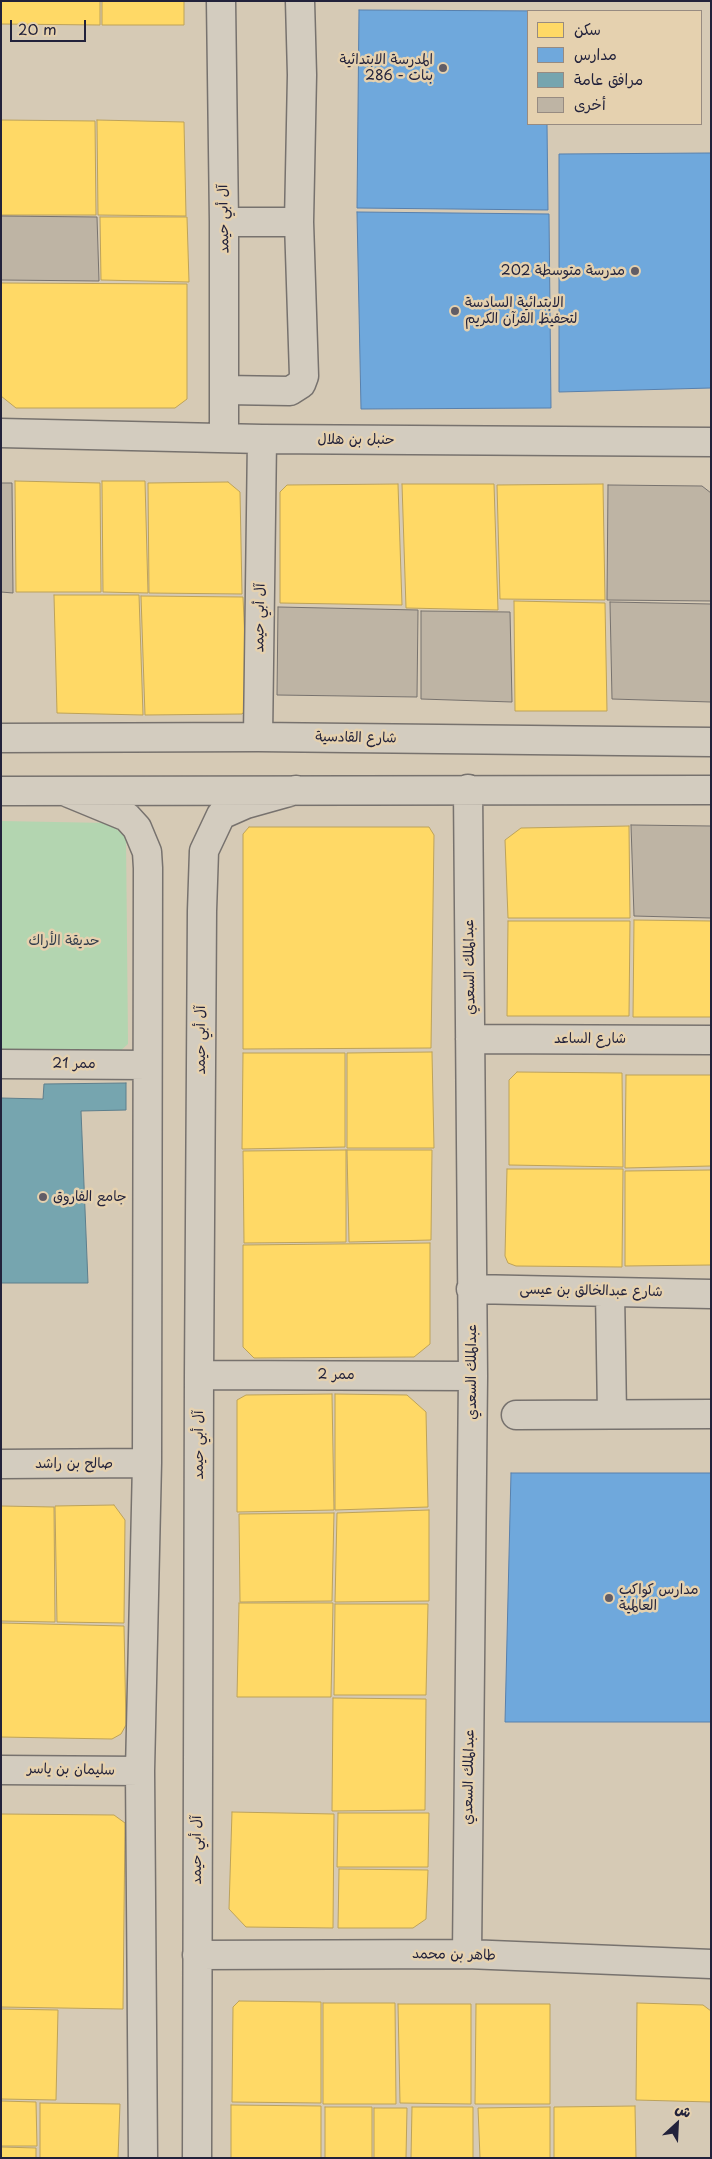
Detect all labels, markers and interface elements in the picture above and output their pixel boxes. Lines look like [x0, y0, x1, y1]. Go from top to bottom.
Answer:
scale bar [12, 10, 89, 42]
legend [527, 10, 702, 125]
text: 20 m [18, 17, 57, 40]
text: سكن [574, 17, 601, 40]
text: مدارس [574, 42, 617, 65]
place label: المدرسة الابتدائية 286 - بنات [339, 52, 433, 84]
marker: المدرسة الابتدائية 286 - بنات [437, 62, 449, 74]
text: مرافق عامة [574, 67, 643, 90]
text: أخرى [574, 92, 606, 115]
street label: آل أبي حيمد [215, 184, 233, 254]
place label: مدرسة متوسطة 202 [501, 263, 625, 279]
marker: مدرسة متوسطة 202 [629, 265, 641, 277]
place label: الابتدائية السادسة لتحفيظ القرآن الكريم [465, 295, 577, 328]
marker: الابتدائية السادسة لتحفيظ القرآن الكريم [449, 305, 461, 317]
street label: حنبل بن هلال [317, 432, 395, 448]
street label: آل أبي حيمد [251, 583, 269, 653]
street label: شارع القادسية [315, 729, 397, 747]
street label: عبدالملك السعدي [461, 919, 479, 1015]
park label: حديقة الأراك [28, 933, 100, 949]
street label: آل أبي حيمد [193, 1006, 209, 1074]
street label: شارع الساعد [554, 1031, 626, 1047]
street label: ممر 21 [52, 1056, 96, 1072]
place label: جامع الفاروق [53, 1189, 127, 1205]
marker: جامع الفاروق [37, 1191, 49, 1203]
street label: شارع عبدالخالق بن عيسى [519, 1281, 663, 1301]
street label: عبدالملك السعدي [464, 1324, 480, 1420]
street label: ممر 2 [317, 1367, 355, 1383]
street label: آل أبي حيمد [191, 1411, 207, 1479]
street label: صالح بن راشد [35, 1456, 113, 1472]
place label: مدارس كواكب العالمية [619, 1582, 699, 1614]
marker: مدارس كواكب العالمية [603, 1592, 615, 1604]
street label: عبدالملك السعدي [460, 1729, 478, 1825]
street label: سليمان بن ياسر [27, 1761, 115, 1779]
street label: آل أبي حيمد [189, 1816, 205, 1884]
street label: طاهر بن محمد [412, 1946, 496, 1964]
text: ش [672, 2097, 695, 2123]
north arrow [652, 2099, 702, 2149]

